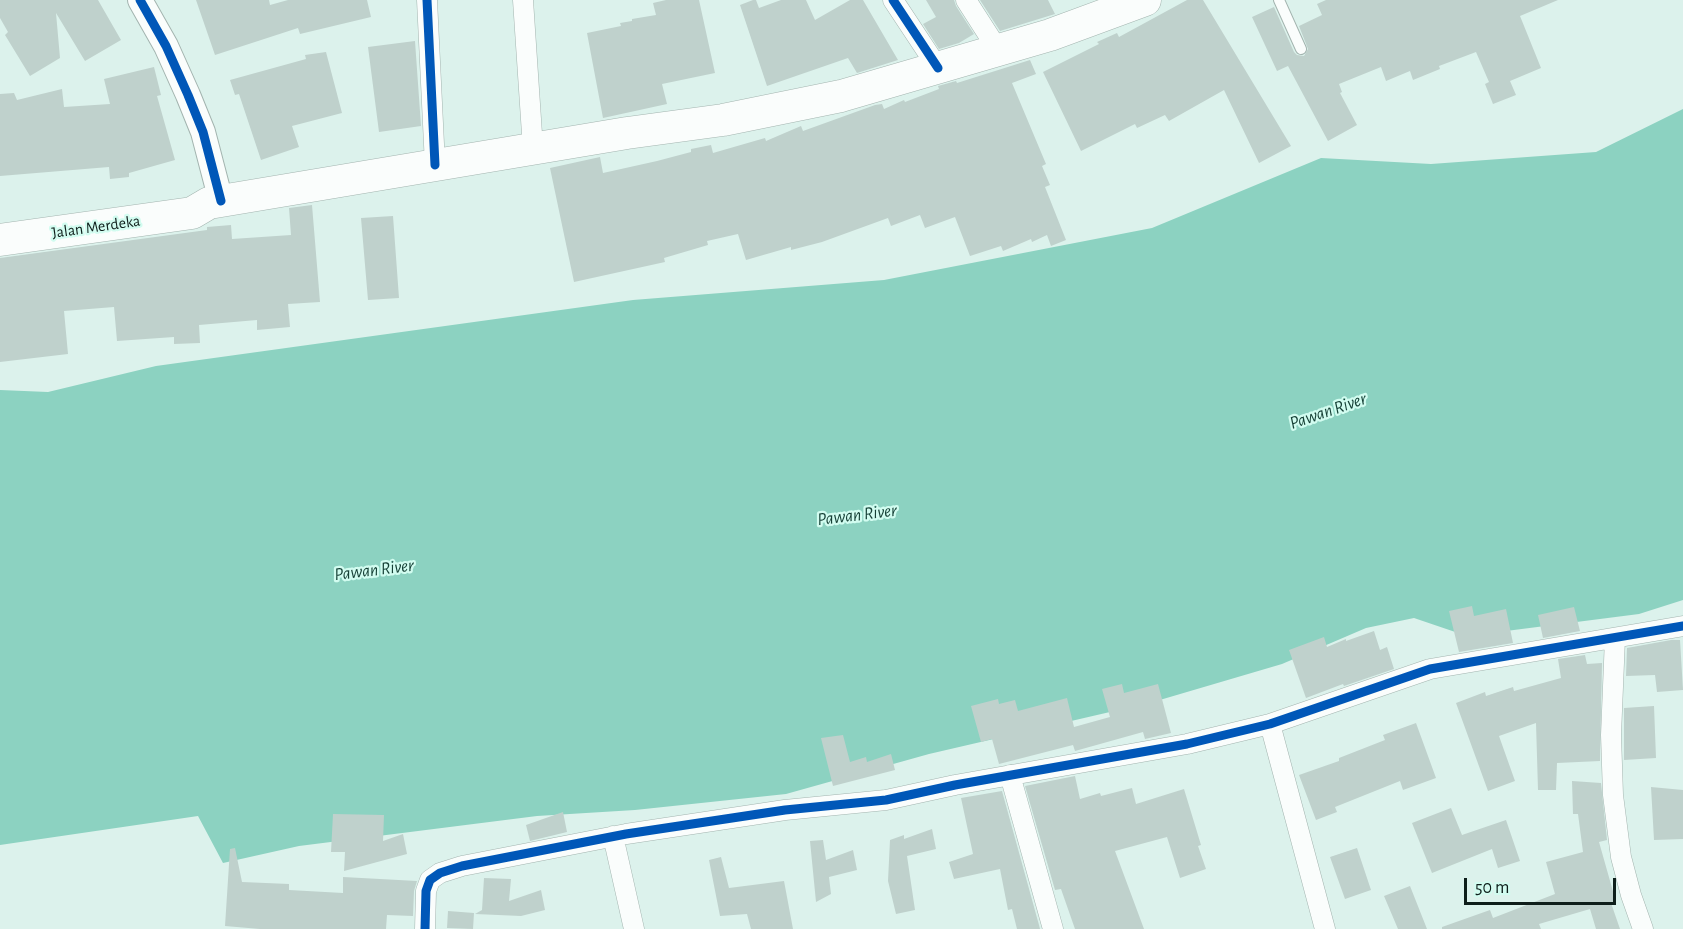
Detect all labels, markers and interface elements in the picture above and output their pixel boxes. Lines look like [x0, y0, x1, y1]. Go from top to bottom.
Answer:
street label: Jalan Merdeka [51, 211, 141, 243]
water label: Pawan River [1287, 388, 1369, 434]
water label: Pawan River [816, 499, 898, 531]
water label: Pawan River [333, 554, 415, 586]
scale bar [1467, 866, 1618, 904]
text: 50 m [1475, 879, 1509, 897]

